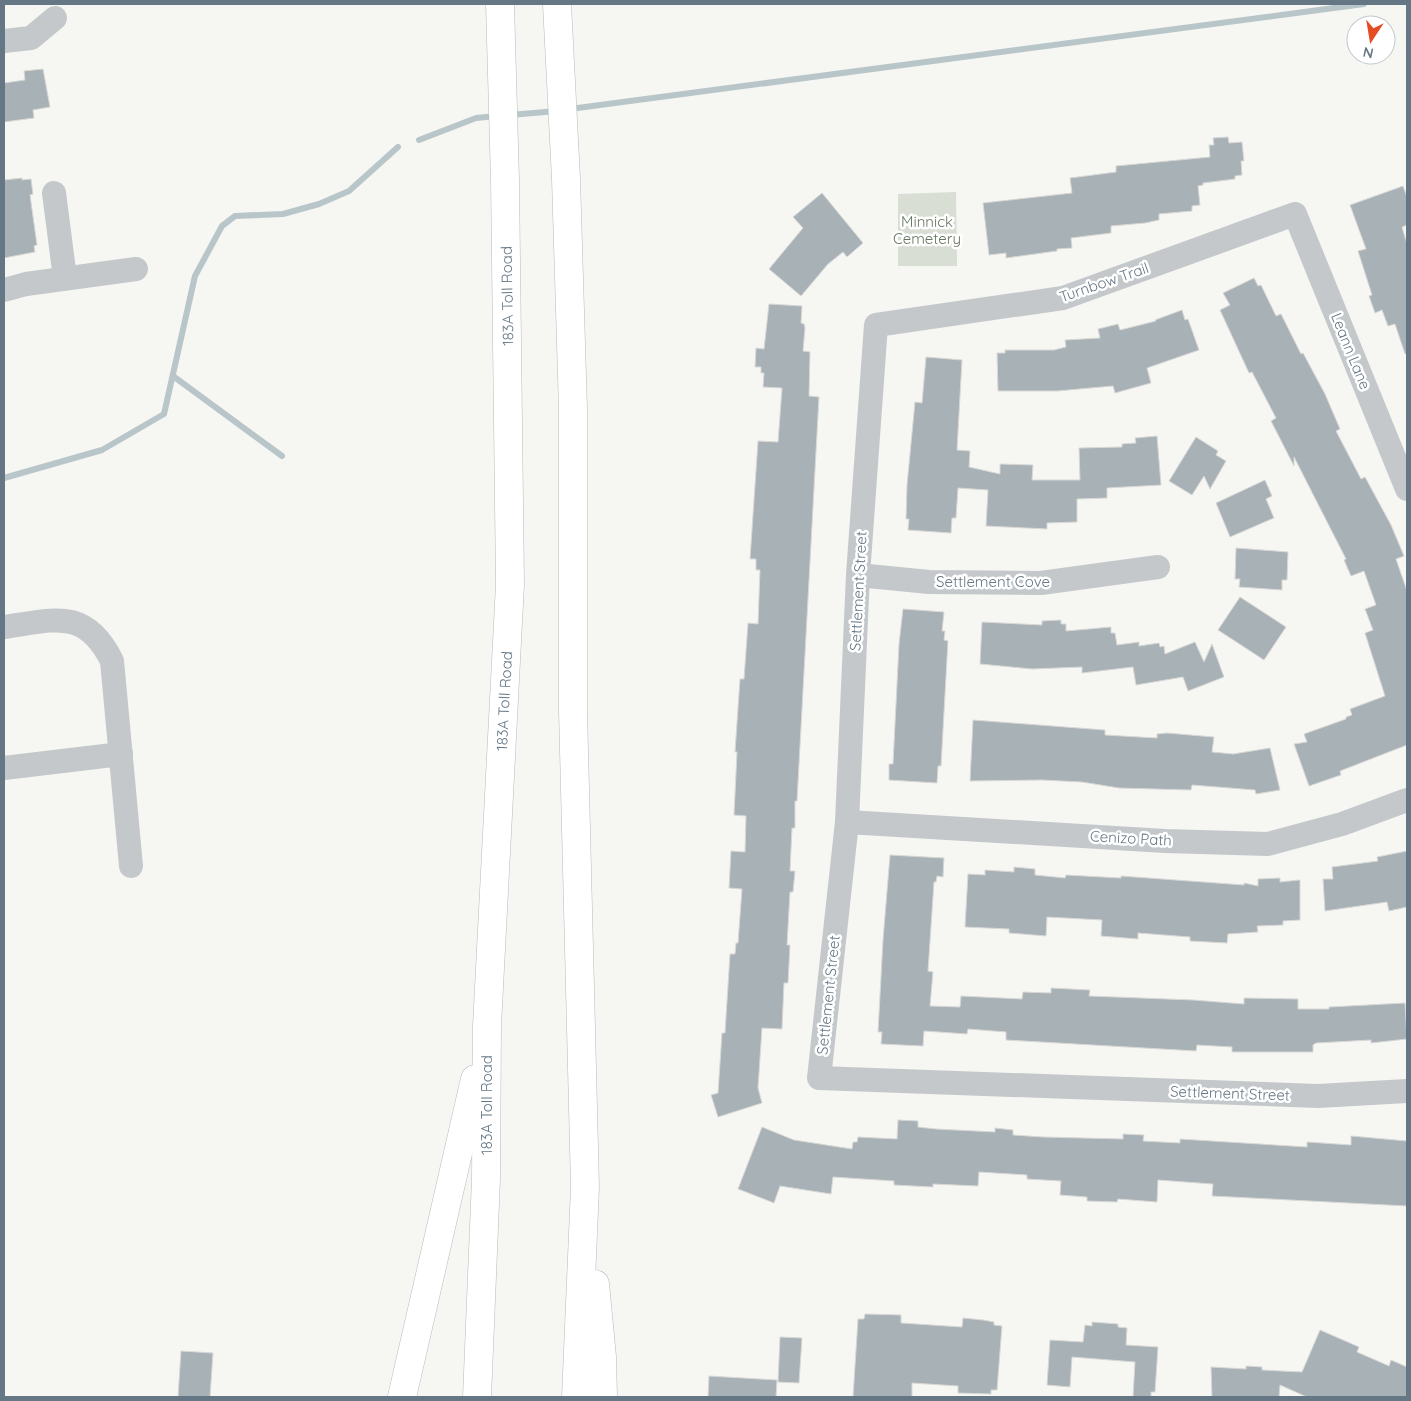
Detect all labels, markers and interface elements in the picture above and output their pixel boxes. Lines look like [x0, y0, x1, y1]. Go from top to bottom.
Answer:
north arrow [1346, 15, 1396, 65]
text: N [1361, 43, 1375, 63]
park label: Minnick Cemetery [893, 212, 961, 248]
street label: 183A Toll Road [497, 246, 517, 346]
street label: Turnbow Trail [1057, 258, 1151, 306]
street label: Leann Lane [1327, 310, 1375, 392]
street label: Settlement Street [845, 531, 871, 651]
street label: Settlement Cove [936, 572, 1050, 591]
street label: 183A Toll Road [492, 651, 516, 751]
street label: Cenizo Path [1090, 826, 1172, 850]
street label: Settlement Street [812, 934, 844, 1056]
street label: 183A Toll Road [477, 1055, 496, 1155]
street label: Settlement Street [1170, 1081, 1290, 1105]

